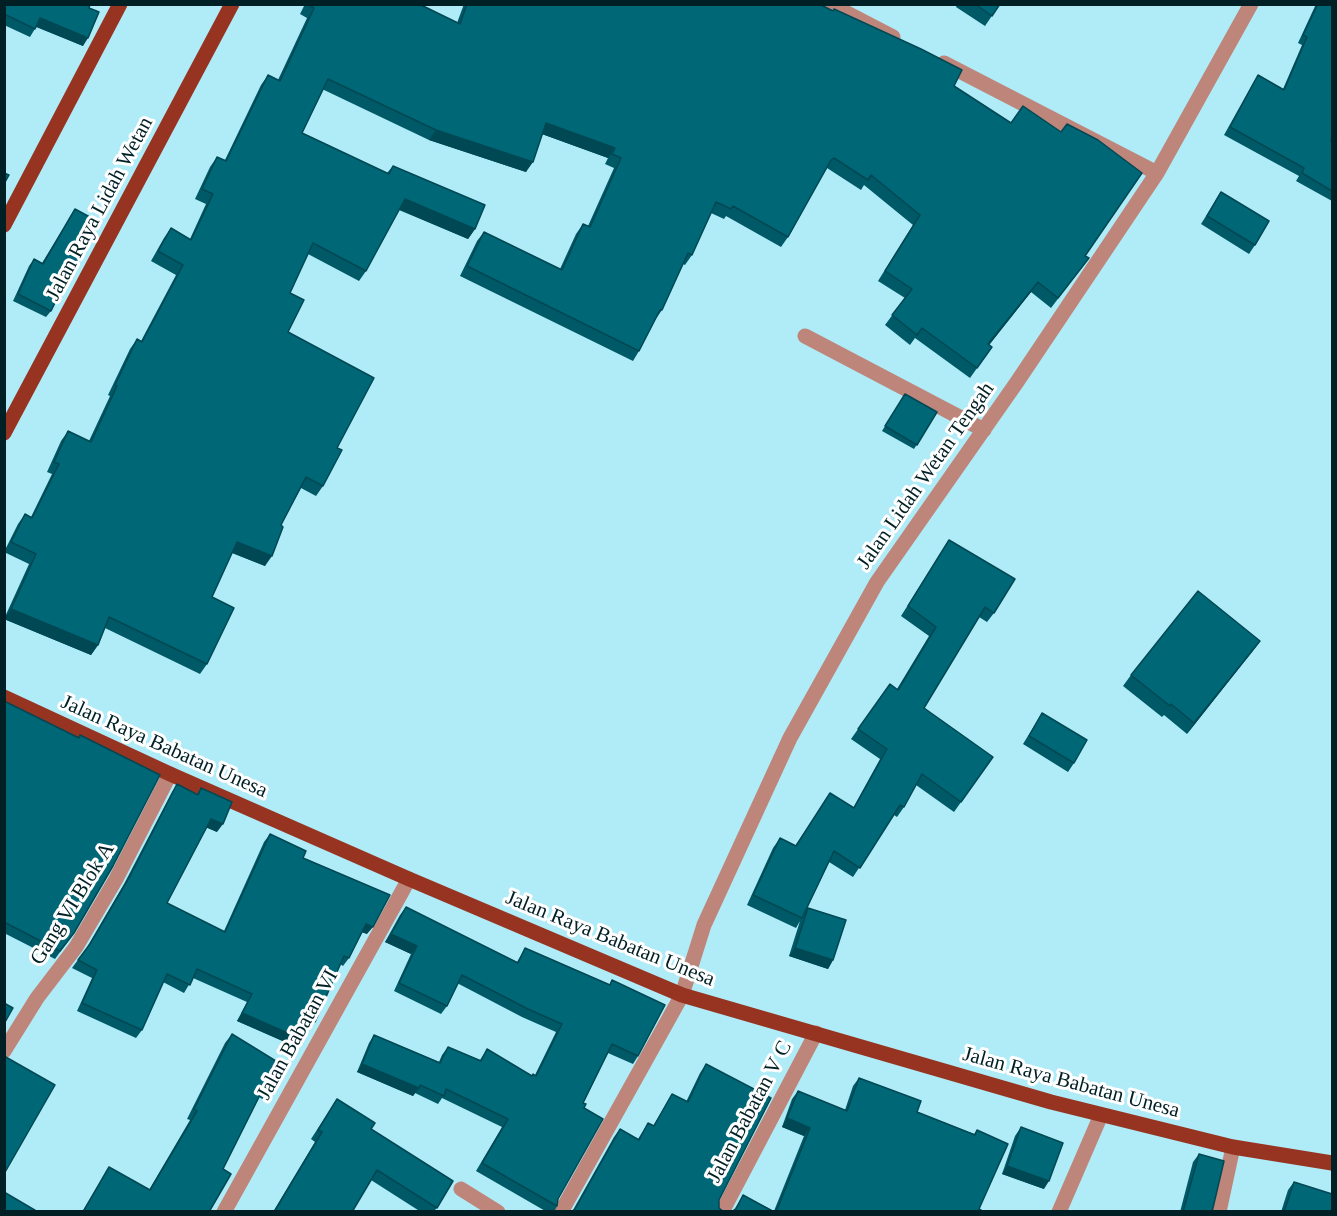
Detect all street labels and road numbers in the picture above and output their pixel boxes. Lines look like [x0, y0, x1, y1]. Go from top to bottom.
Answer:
street label: Jalan Raya Lidah Wetan [41, 113, 159, 305]
street label: Jalan Lidah Wetan Tengah [852, 378, 1000, 574]
street label: Jalan Raya Babatan Unesa [57, 690, 271, 804]
street label: Gang VI Blok A [25, 838, 121, 970]
street label: Jalan Raya Babatan Unesa [502, 885, 718, 993]
street label: Jalan Babatan VI [252, 966, 344, 1104]
street label: Jalan Babatan V C [702, 1037, 798, 1187]
street label: Jalan Raya Babatan Unesa [960, 1042, 1182, 1124]

